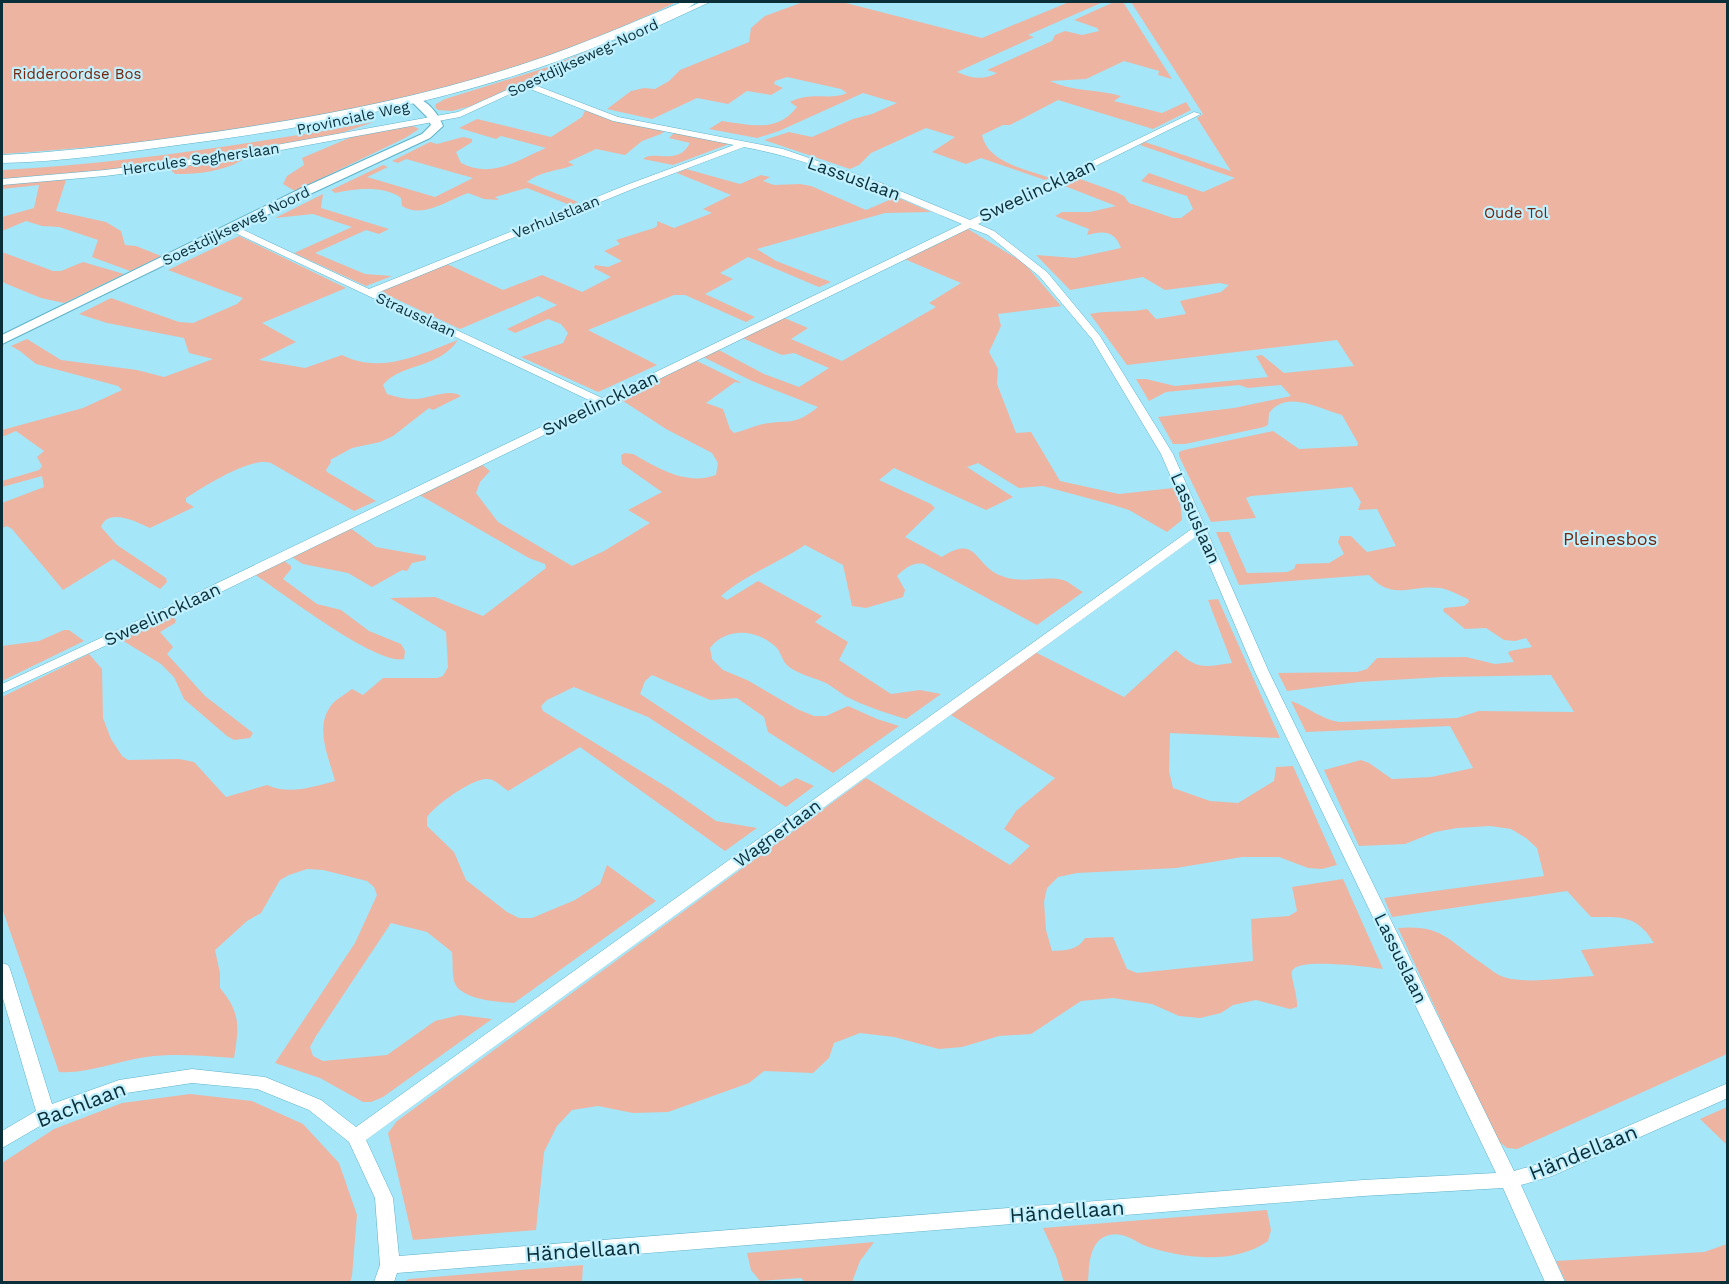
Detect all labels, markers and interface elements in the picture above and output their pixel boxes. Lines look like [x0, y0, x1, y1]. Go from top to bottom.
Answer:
street label: Soestdijkseweg-Noord [505, 15, 661, 101]
park label: Ridderoordse Bos [13, 65, 142, 83]
street label: Provinciale Weg [295, 97, 411, 139]
street label: Hercules Segherslaan [121, 139, 281, 179]
street label: Lassuslaan [805, 151, 903, 205]
street label: Sweelincklaan [976, 154, 1098, 226]
street label: Soestdijkseweg Noord [159, 182, 313, 270]
street label: Verhulstlaan [510, 191, 602, 243]
park label: Oude Tol [1484, 204, 1549, 222]
street label: Strausslaan [373, 289, 459, 341]
street label: Sweelincklaan [539, 366, 661, 440]
street label: Lassuslaan [1167, 469, 1225, 567]
park label: Pleinesbos [1563, 528, 1657, 549]
street label: Sweelincklaan [101, 578, 223, 650]
street label: Wagnerlaan [729, 794, 825, 872]
street label: Lassuslaan [1370, 910, 1432, 1006]
street label: Bachlaan [33, 1076, 129, 1132]
street label: Händellaan [1525, 1119, 1641, 1185]
street label: Händellaan [1009, 1195, 1125, 1227]
street label: Händellaan [525, 1234, 641, 1266]

